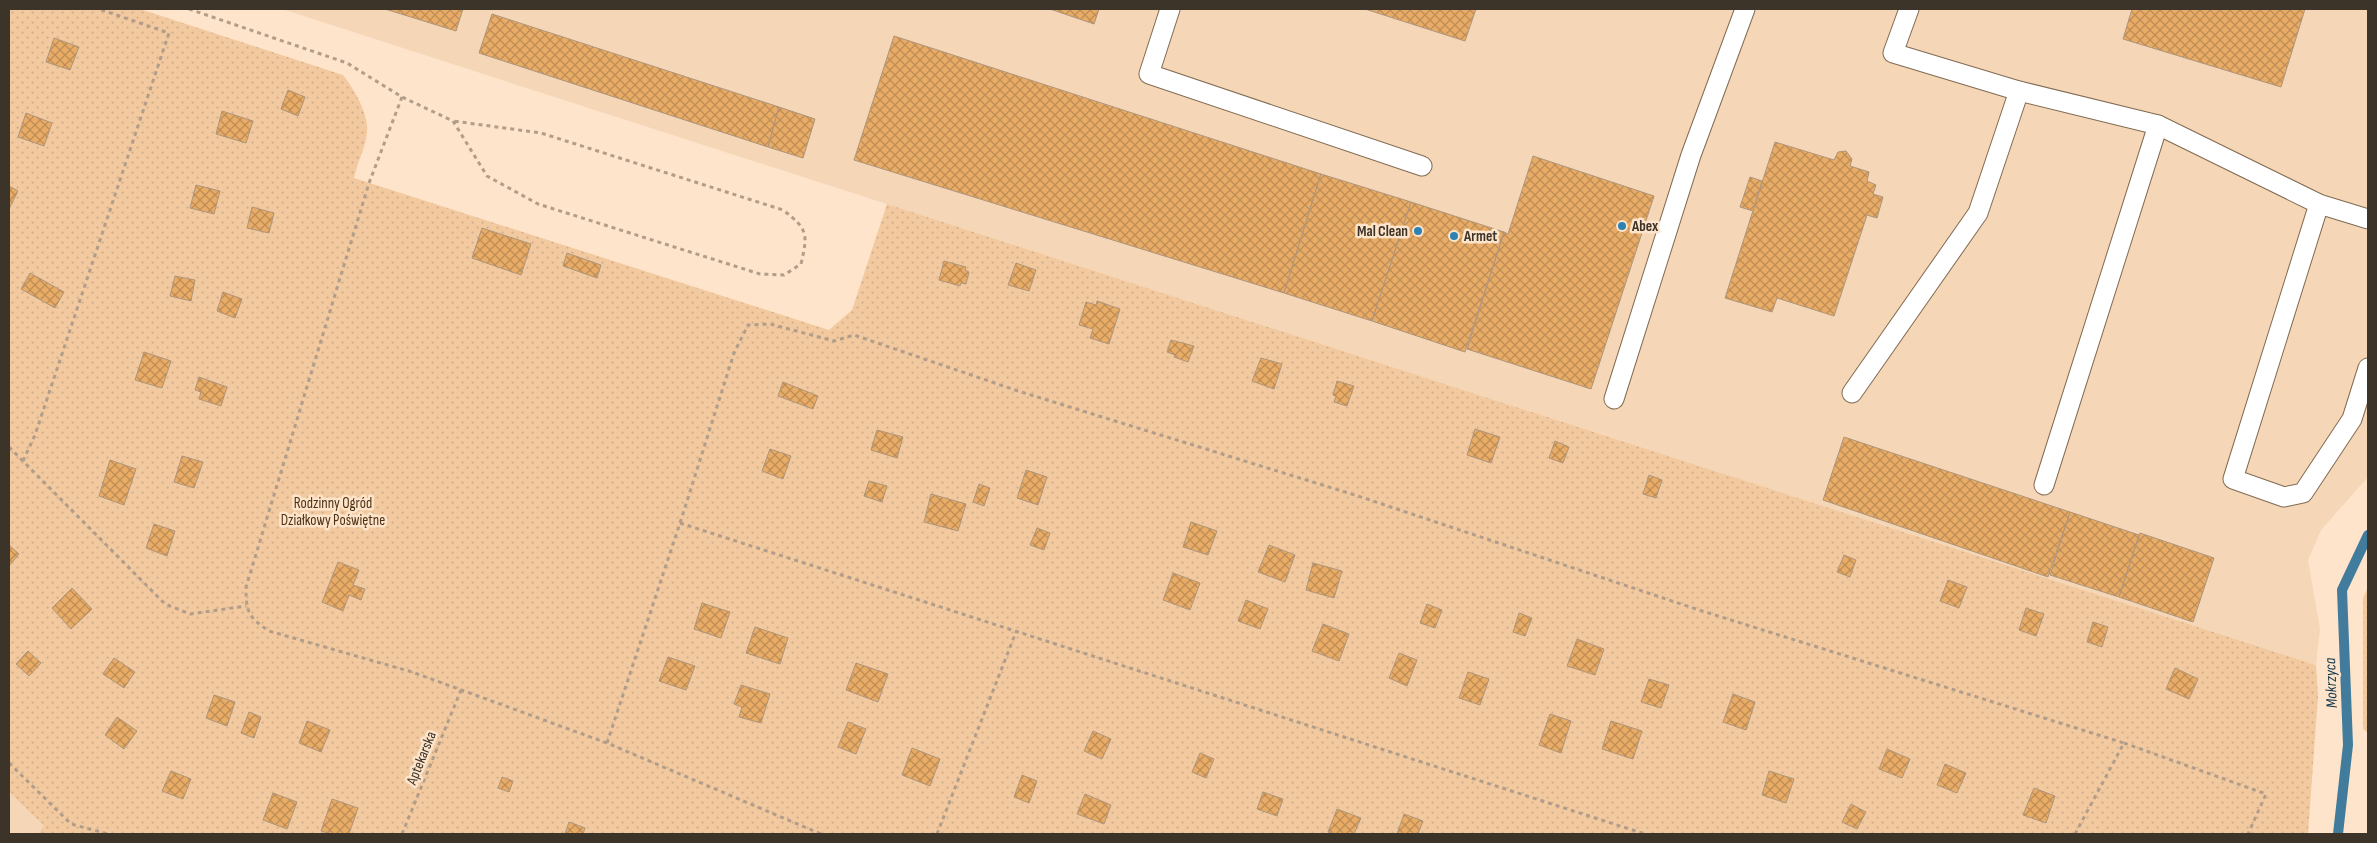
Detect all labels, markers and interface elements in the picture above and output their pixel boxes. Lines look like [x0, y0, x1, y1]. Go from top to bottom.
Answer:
place label: Abex [1631, 217, 1659, 236]
marker: Abex [1616, 220, 1628, 232]
place label: Mal Clean [1357, 222, 1408, 241]
marker: Mal Clean [1412, 225, 1424, 237]
place label: Armet [1463, 227, 1497, 246]
marker: Armet [1448, 230, 1460, 242]
park label: Rodzinny Ogród Działkowy Poświętne [281, 494, 385, 530]
water label: Mokrzyca [2321, 657, 2342, 709]
street label: Aptekarska [402, 729, 441, 789]

